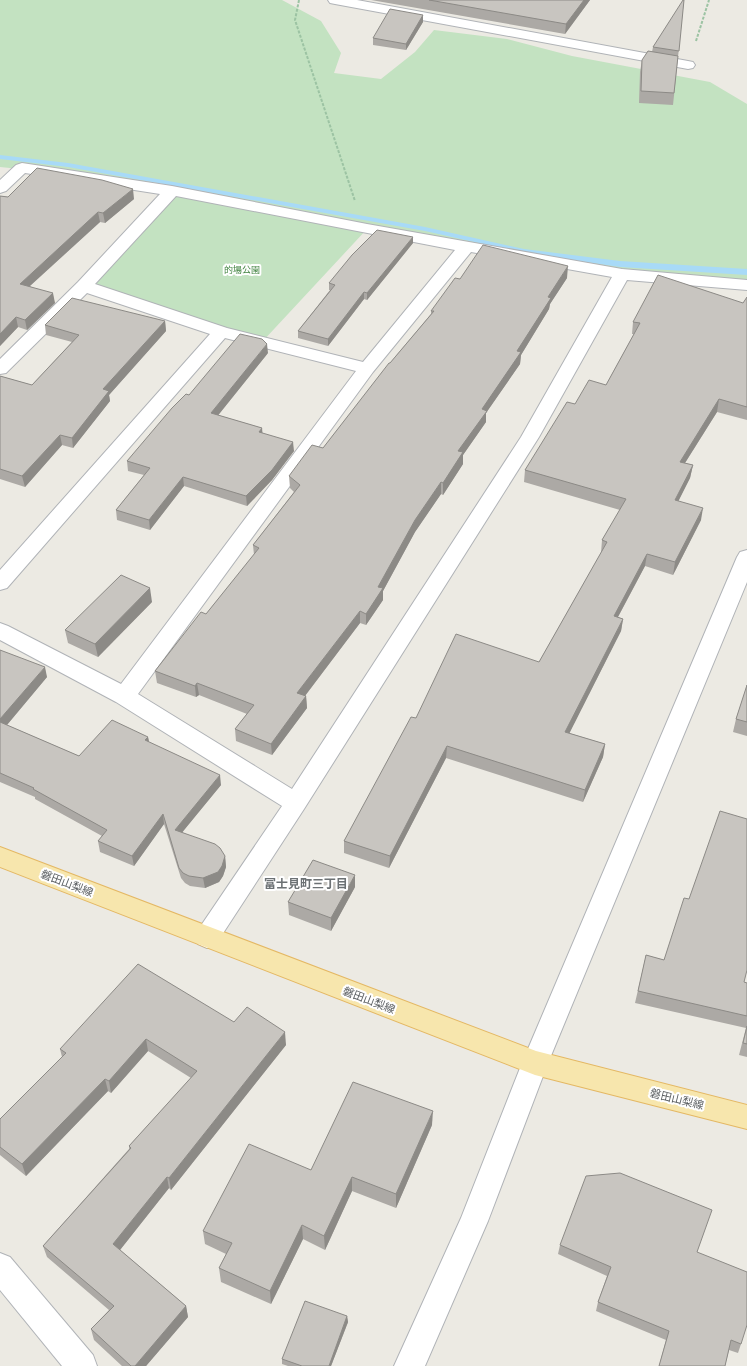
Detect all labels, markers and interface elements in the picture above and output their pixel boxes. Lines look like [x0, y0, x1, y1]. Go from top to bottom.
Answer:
park label: 的場公園 [224, 264, 260, 275]
street label: 磐田山梨線 [39, 867, 95, 899]
district label: 富士見町三丁目 [264, 876, 348, 891]
street label: 磐田山梨線 [341, 984, 397, 1016]
street label: 磐田山梨線 [649, 1086, 705, 1112]

